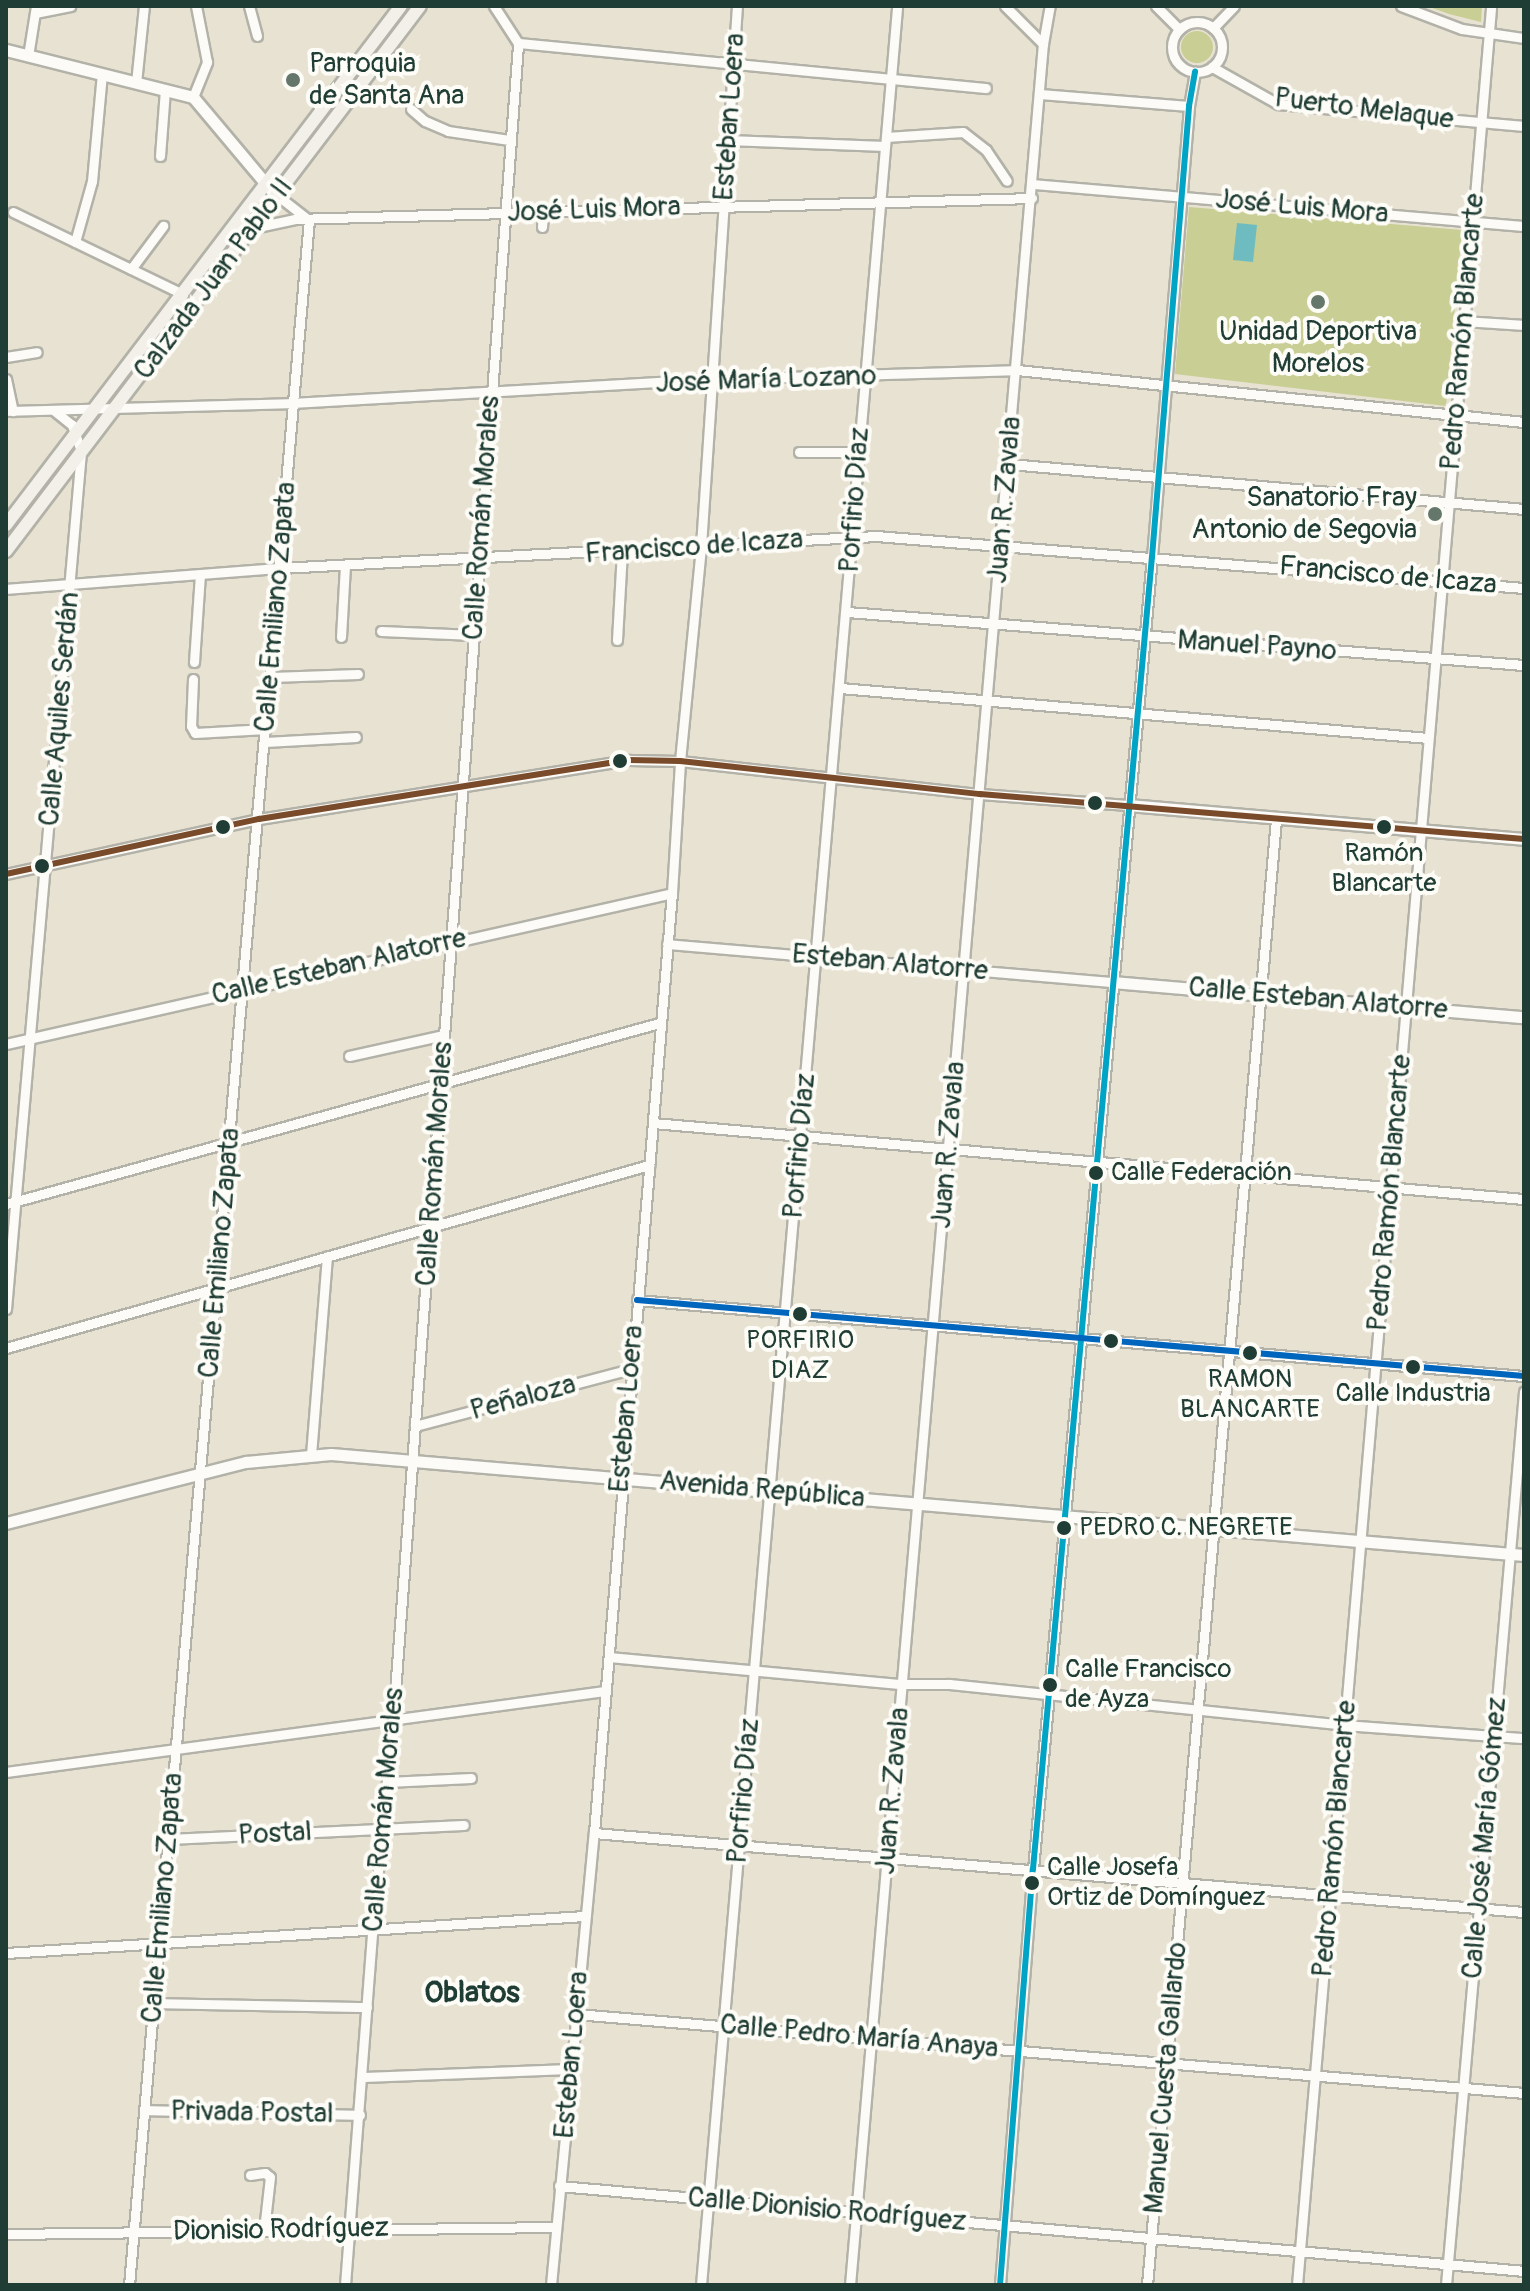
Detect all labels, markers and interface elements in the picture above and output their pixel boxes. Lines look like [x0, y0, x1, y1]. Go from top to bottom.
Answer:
street label: Esteban Loera [707, 32, 753, 202]
place label: Parroquia de Santa Ana [309, 47, 464, 113]
marker: Parroquia de Santa Ana [284, 71, 302, 89]
street label: Puerto Melaque [1272, 81, 1456, 137]
street label: Calzada Juan Pablo II [127, 172, 301, 386]
street label: José Luis Mora [1214, 183, 1390, 231]
street label: José Luis Mora [507, 190, 681, 230]
street label: Pedro Ramón Blancarte [1434, 192, 1492, 472]
marker: Unidad Deportiva Morelos [1309, 293, 1327, 311]
place label: Unidad Deportiva Morelos [1219, 315, 1417, 381]
street label: José María Lozano [655, 359, 877, 401]
street label: Calle Román Morales [457, 395, 507, 641]
street label: Juan R. Zavala [981, 415, 1029, 585]
street label: Porfirio Díaz [833, 426, 877, 574]
street label: Calle Emiliano Zapata [248, 480, 304, 734]
place label: Sanatorio Fray Antonio de Segovia [1192, 481, 1417, 547]
marker: Sanatorio Fray Antonio de Segovia [1424, 503, 1446, 525]
street label: Francisco de Icaza [584, 523, 804, 571]
street label: Francisco de Icaza [1278, 550, 1498, 602]
street label: Calle Aquiles Serdán [33, 590, 87, 828]
street label: Manuel Payno [1176, 624, 1338, 668]
unlabelled marker [612, 753, 628, 769]
unlabelled marker [1087, 795, 1103, 811]
unlabelled marker [215, 819, 231, 835]
marker: Ramón Blancarte [1376, 819, 1392, 835]
place label: Ramón Blancarte [1332, 838, 1436, 900]
unlabelled marker [34, 858, 50, 874]
street label: Calle Esteban Alatorre [209, 921, 469, 1013]
street label: Esteban Alatorre [791, 938, 989, 988]
street label: Calle Esteban Alatorre [1187, 971, 1449, 1027]
street label: Calle Román Morales [410, 1041, 460, 1287]
street label: Pedro Ramón Blancarte [1361, 1053, 1419, 1333]
street label: Juan R. Zavala [925, 1060, 973, 1230]
street label: Porfirio Díaz [777, 1072, 823, 1220]
street label: Calle Emiliano Zapata [192, 1126, 248, 1380]
place label: Calle Federación [1111, 1157, 1292, 1189]
marker: Calle Federación [1088, 1165, 1104, 1181]
marker: PORFIRIO DIAZ [792, 1306, 808, 1322]
street label: Esteban Loera [603, 1324, 651, 1494]
place label: PORFIRIO DIAZ [746, 1325, 854, 1386]
unlabelled marker [1103, 1333, 1119, 1349]
marker: RAMON BLANCARTE [1242, 1345, 1258, 1361]
marker: Calle Industria [1405, 1359, 1421, 1375]
place label: RAMON BLANCARTE [1180, 1364, 1320, 1426]
street label: Peñaloza [467, 1368, 579, 1428]
place label: Calle Industria [1336, 1378, 1490, 1410]
street label: Avenida República [658, 1464, 866, 1516]
place label: PEDRO C. NEGRETE [1079, 1512, 1293, 1544]
marker: PEDRO C. NEGRETE [1056, 1520, 1072, 1536]
place label: Calle Francisco de Ayza [1065, 1654, 1232, 1716]
marker: Calle Francisco de Ayza [1042, 1677, 1058, 1693]
street label: Calle Román Morales [357, 1687, 411, 1933]
street label: Calle José María Gómez [1456, 1696, 1514, 1980]
street label: Pedro Ramón Blancarte [1306, 1699, 1364, 1979]
street label: Juan R. Zavala [869, 1706, 917, 1876]
street label: Porfirio Díaz [721, 1717, 767, 1865]
street label: Calle Emiliano Zapata [135, 1771, 191, 2025]
street label: Postal [237, 1815, 313, 1853]
place label: Calle Josefa Ortiz de Domínguez [1047, 1852, 1266, 1914]
marker: Calle Josefa Ortiz de Domínguez [1024, 1875, 1040, 1891]
street label: Manuel Cuesta Gallardo [1137, 1941, 1195, 2215]
street label: Esteban Loera [548, 1970, 596, 2140]
district label: Oblatos [424, 1975, 520, 2011]
street label: Calle Pedro María Anaya [718, 2008, 1000, 2066]
street label: Privada Postal [170, 2095, 334, 2131]
street label: Calle Dionisio Rodríguez [686, 2181, 968, 2239]
street label: Dionisio Rodríguez [173, 2211, 389, 2249]

